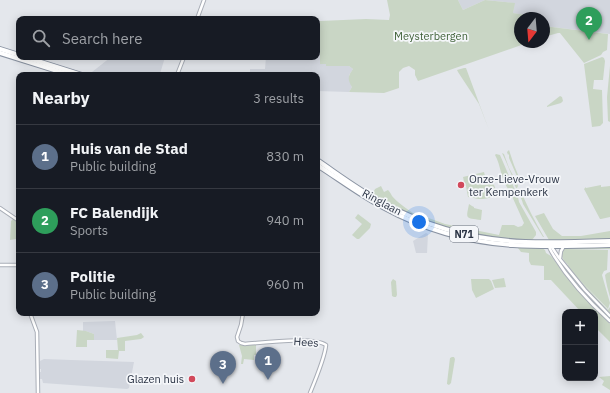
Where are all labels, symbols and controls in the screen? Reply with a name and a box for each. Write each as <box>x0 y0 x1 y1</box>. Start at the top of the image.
pin: 2 <box>576 7 602 40</box>
north arrow <box>514 12 550 48</box>
search box <box>16 16 320 60</box>
icon: search <box>30 27 52 49</box>
text: Search here <box>62 29 142 48</box>
park label: Meysterbergen <box>394 29 468 43</box>
text: Nearby <box>32 87 90 109</box>
text: 3 results <box>253 90 304 107</box>
text: Huis van de Stad <box>70 139 188 158</box>
text: 1 <box>41 148 49 165</box>
text: 830 m <box>266 148 304 165</box>
text: Public building <box>70 158 156 175</box>
place label: Onze-Lieve-Vrouw ter Kempenkerk <box>469 172 560 199</box>
marker: Onze-Lieve-Vrouw ter Kempenkerk <box>456 180 466 190</box>
street label: Ringlaan <box>360 186 404 218</box>
text: FC Balendijk <box>70 203 158 222</box>
text: 2 <box>41 212 49 229</box>
text: 940 m <box>266 212 304 229</box>
your location <box>409 212 429 232</box>
text: Sports <box>70 222 108 239</box>
road number: N71 <box>450 226 478 242</box>
text: Politie <box>70 267 115 286</box>
text: 3 <box>41 276 49 293</box>
text: 960 m <box>266 276 304 293</box>
text: Public building <box>70 286 156 303</box>
map controls <box>562 309 598 381</box>
button: + <box>562 309 598 345</box>
street label: Hees <box>293 334 319 350</box>
button: − <box>562 345 598 381</box>
pin: 1 <box>255 347 281 380</box>
pin: 3 <box>210 351 236 384</box>
place label: Glazen huis <box>127 372 184 386</box>
marker: Glazen huis <box>187 374 197 384</box>

